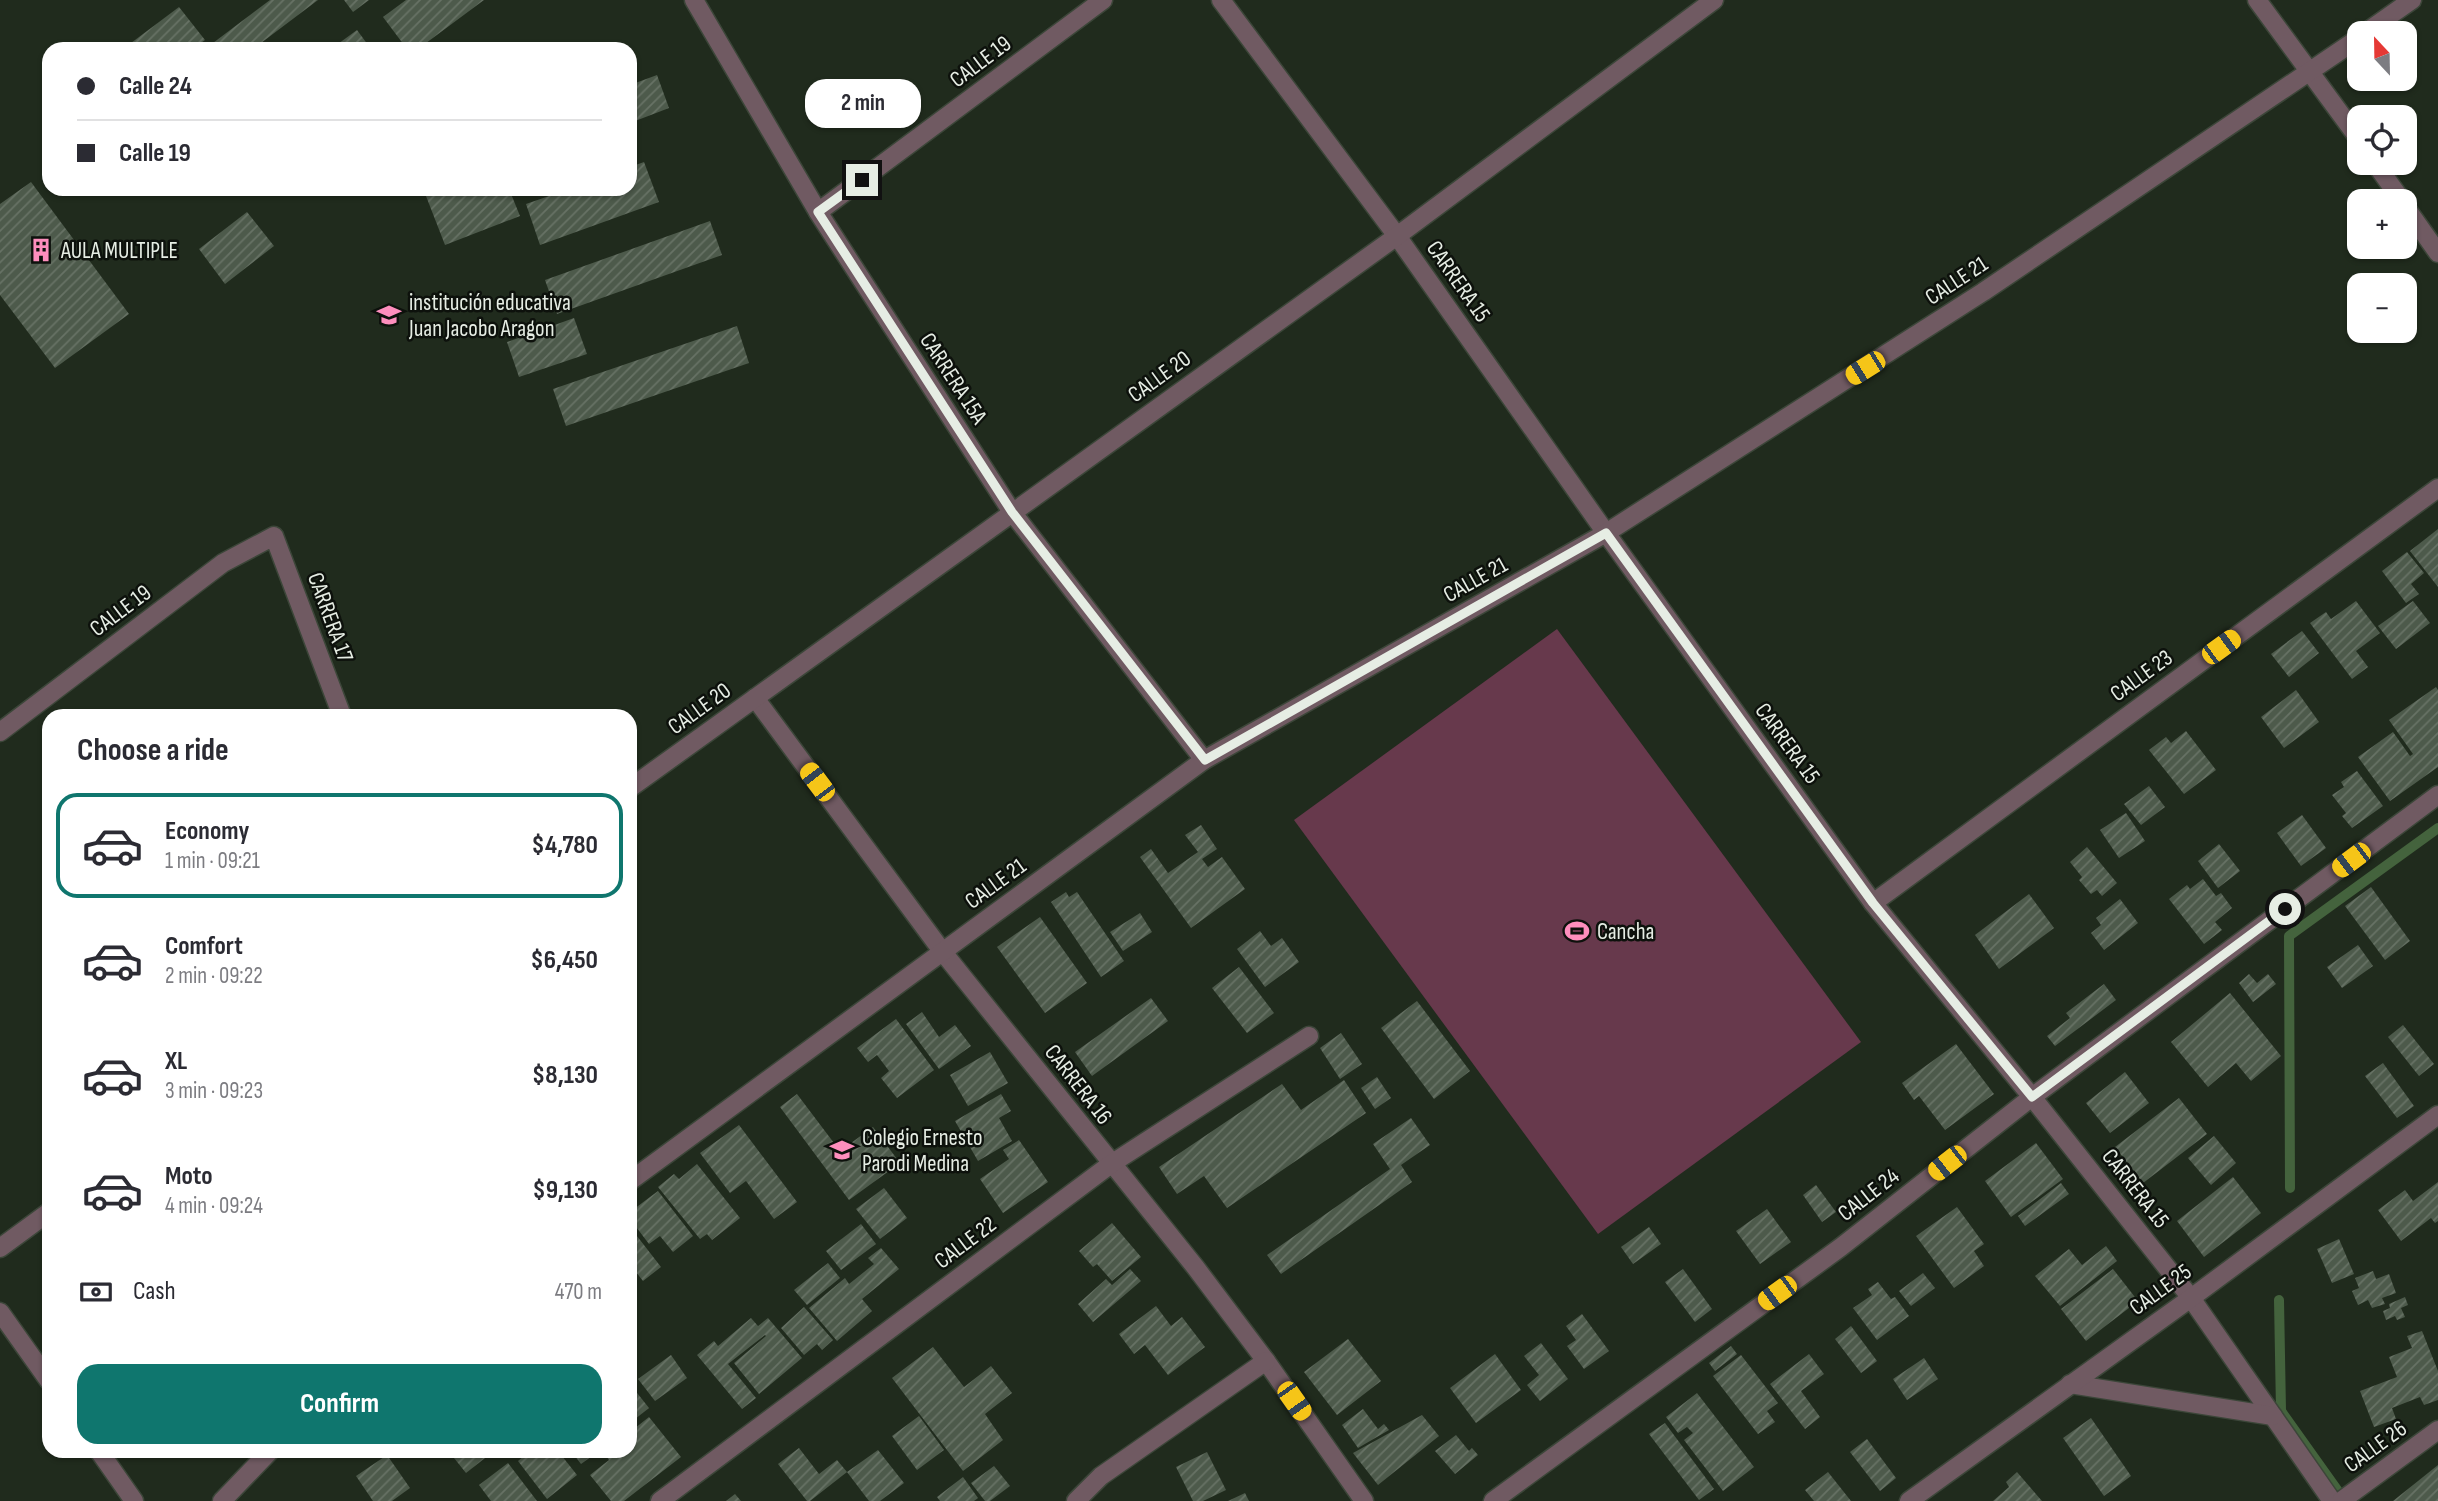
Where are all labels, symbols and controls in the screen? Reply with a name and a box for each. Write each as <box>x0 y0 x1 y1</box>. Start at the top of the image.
north arrow <box>2347 21 2417 91</box>
map controls <box>2347 21 2417 343</box>
street label: CALLE 19 <box>944 30 1017 94</box>
text: Calle 24 <box>119 71 192 102</box>
callout: 2 min <box>804 78 920 128</box>
text: 2 min <box>841 89 885 117</box>
button: locate <box>2347 105 2417 175</box>
text: Calle 19 <box>119 138 191 169</box>
route end <box>846 164 878 196</box>
button: + <box>2347 189 2417 259</box>
street label: CARRERA 15 <box>1420 235 1496 328</box>
building icon: AULA MULTIPLE <box>27 236 55 264</box>
place label: AULA MULTIPLE <box>60 237 178 265</box>
street label: CALLE 21 <box>1920 250 1993 311</box>
button: − <box>2347 273 2417 343</box>
place label: institución educativa Juan Jacobo Aragon <box>408 289 571 343</box>
school or university icon: institución educativa Juan Jacobo Aragon <box>375 301 403 329</box>
street label: CARRERA 15A <box>913 328 993 429</box>
street label: CALLE 20 <box>1123 345 1197 409</box>
car <box>1842 348 1889 388</box>
street label: CALLE 21 <box>1439 551 1512 609</box>
street label: CARRERA 17 <box>301 569 359 666</box>
street label: CALLE 19 <box>84 579 157 643</box>
car <box>2198 626 2245 668</box>
street label: CALLE 23 <box>2105 644 2178 708</box>
street label: CALLE 20 <box>663 677 737 741</box>
street label: CARRERA 15 <box>1749 698 1826 789</box>
text: Choose a ride <box>77 731 229 770</box>
car <box>796 759 839 805</box>
icon: car <box>81 814 144 877</box>
text: Economy <box>165 816 249 847</box>
text: $4,780 <box>532 830 598 861</box>
car <box>2328 839 2375 881</box>
text: 1 min · 09:21 <box>165 847 260 875</box>
street label: CALLE 21 <box>960 852 1032 915</box>
route start <box>2269 893 2301 925</box>
sports icon: Cancha <box>1563 917 1591 945</box>
place label: Cancha <box>1597 918 1654 946</box>
icon: car <box>81 929 144 992</box>
text: Comfort <box>165 931 243 962</box>
text: $6,450 <box>531 945 598 976</box>
text: 2 min · 09:22 <box>165 962 263 990</box>
street label: CARRERA 16 <box>1038 1039 1118 1130</box>
icon: car <box>81 1044 144 1107</box>
text: XL <box>165 1046 187 1077</box>
text: $8,130 <box>532 1060 598 1091</box>
text: 3 min · 09:23 <box>165 1077 263 1105</box>
place label: Colegio Ernesto Parodi Medina <box>862 1124 982 1178</box>
school or university icon: Colegio Ernesto Parodi Medina <box>828 1136 856 1164</box>
car <box>1924 1142 1971 1184</box>
street label: CARRERA 15 <box>2096 1143 2175 1234</box>
icon: car <box>81 1159 144 1222</box>
text: Moto <box>165 1161 213 1192</box>
street label: CALLE 24 <box>1832 1162 1905 1227</box>
text: $9,130 <box>532 1175 598 1206</box>
text: 4 min · 09:24 <box>165 1192 263 1220</box>
street label: CALLE 22 <box>929 1211 1002 1275</box>
street label: CALLE 25 <box>2124 1258 2197 1322</box>
car <box>1754 1272 1801 1314</box>
icon: cash <box>77 1273 115 1311</box>
text: Cash <box>133 1276 176 1307</box>
text: 470 m <box>555 1278 602 1306</box>
button: Confirm <box>77 1364 602 1444</box>
car <box>1274 1378 1315 1424</box>
street label: CALLE 26 <box>2339 1415 2412 1479</box>

